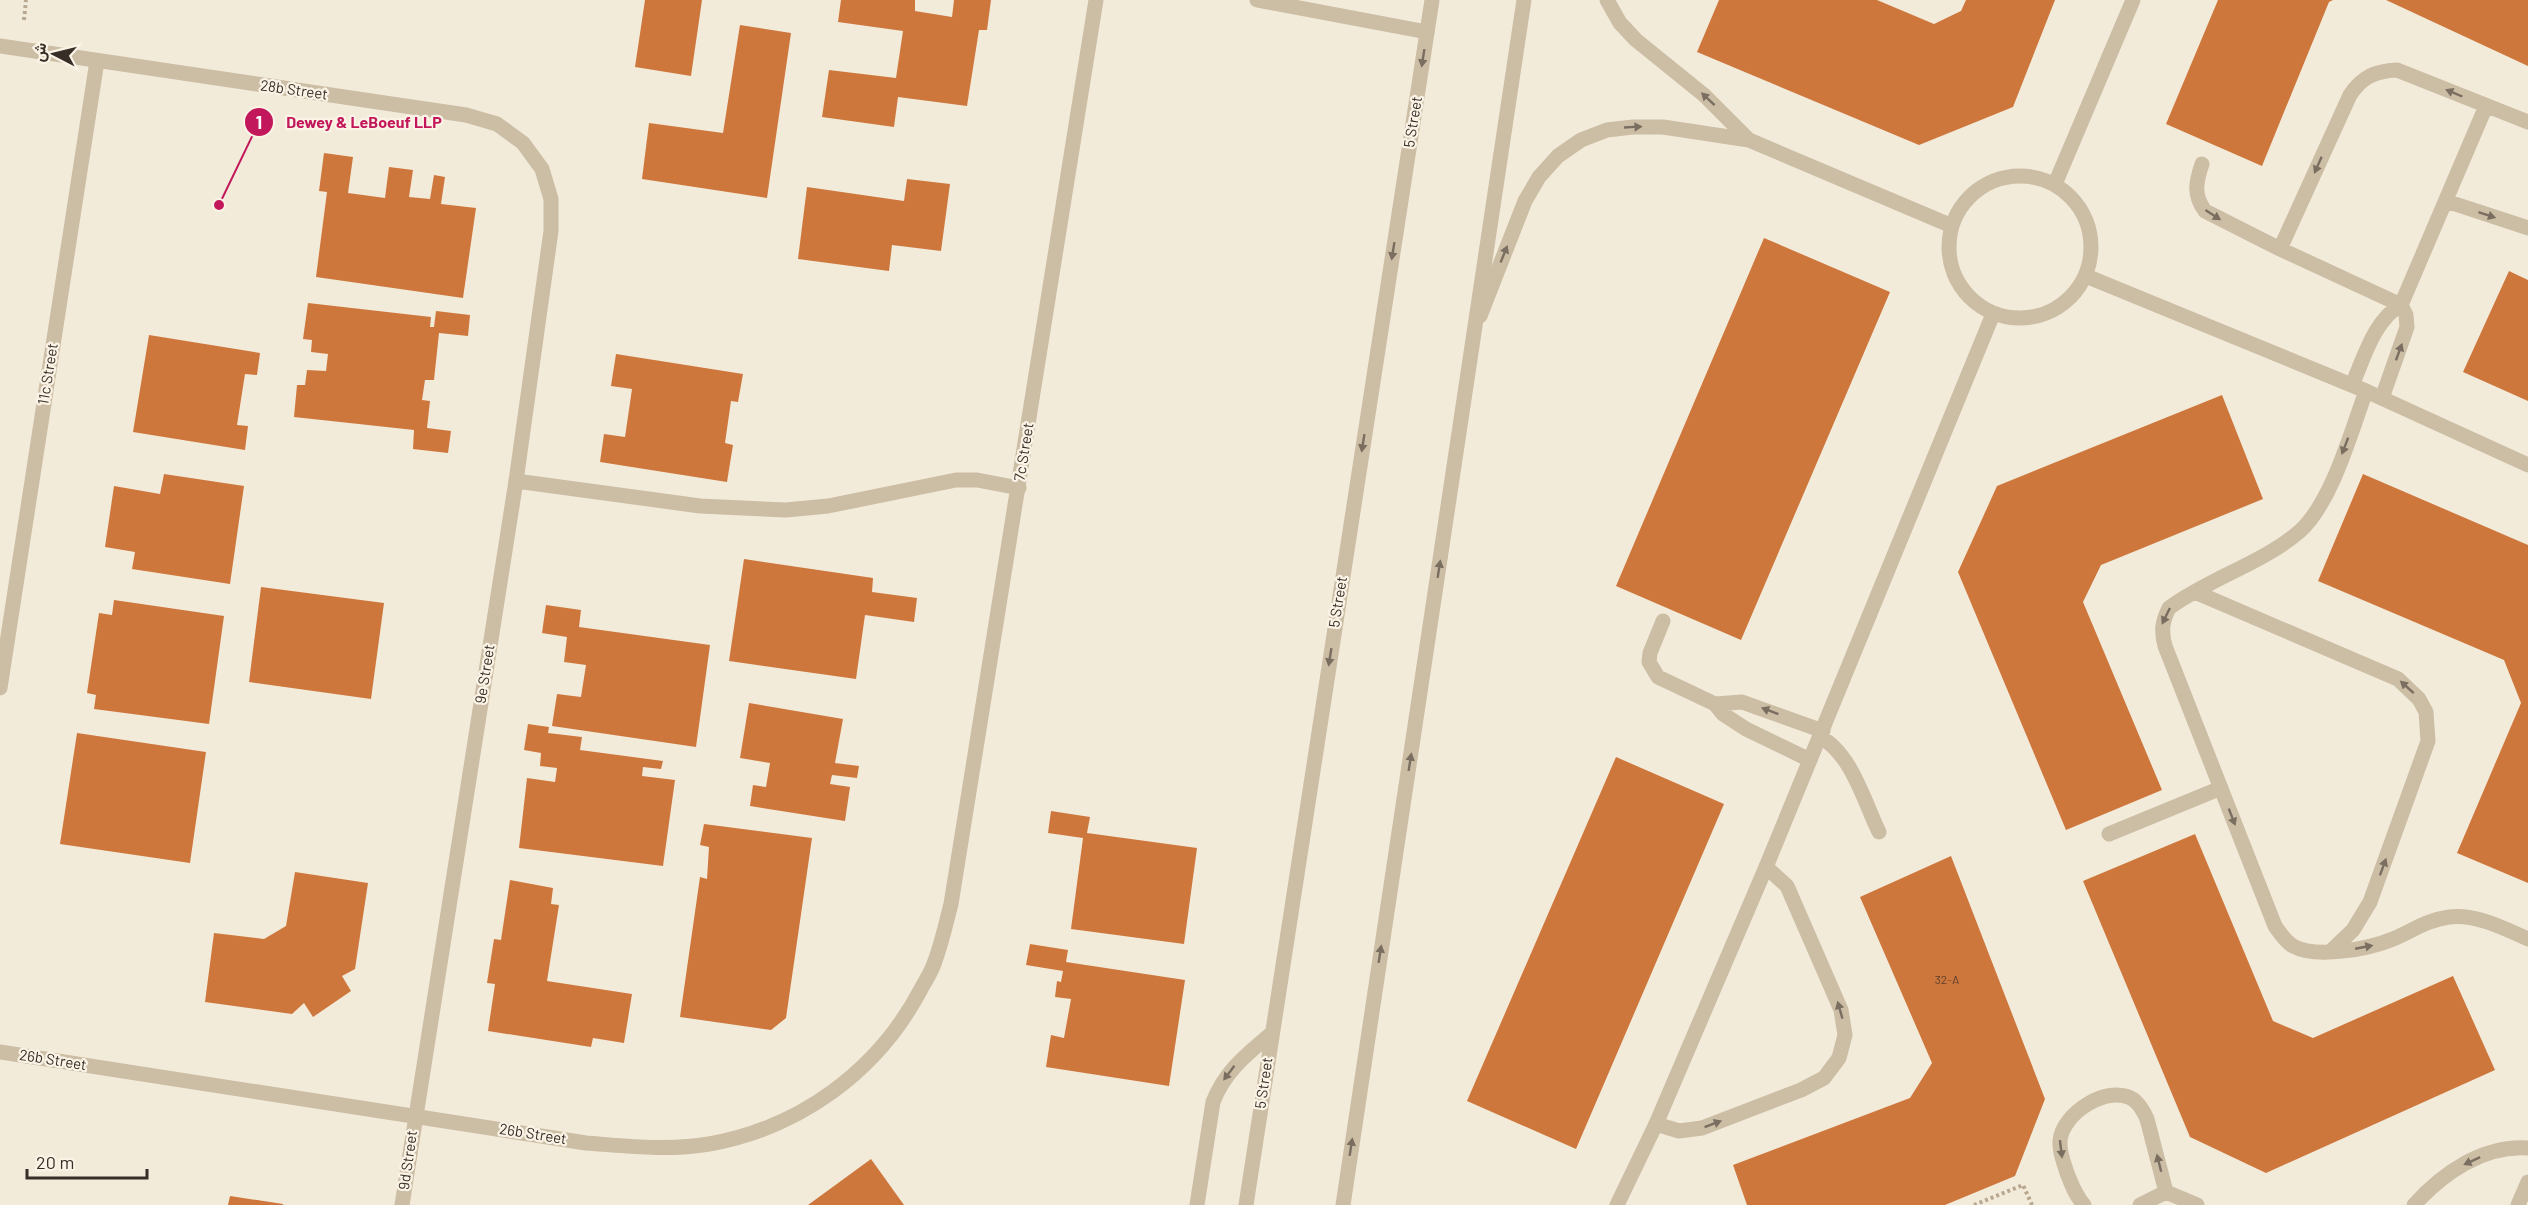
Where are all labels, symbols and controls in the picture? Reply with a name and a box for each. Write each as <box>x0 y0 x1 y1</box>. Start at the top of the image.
north arrow <box>24 24 84 84</box>
text: ش <box>28 41 50 63</box>
one-way arrow <box>1418 48 1427 67</box>
street label: 28b Street <box>259 75 329 103</box>
one-way arrow <box>2445 88 2463 98</box>
one-way arrow <box>1700 92 1715 106</box>
street label: 5 Street <box>1399 95 1425 149</box>
callout: Dewey & LeBoeuf LLP <box>244 105 454 139</box>
text: 1 <box>256 111 262 133</box>
text: Dewey & LeBoeuf LLP <box>286 112 442 131</box>
one-way arrow <box>1624 123 1643 132</box>
one-way arrow <box>2313 156 2323 174</box>
one-way arrow <box>2204 209 2221 220</box>
one-way arrow <box>2478 210 2496 220</box>
one-way arrow <box>1388 241 1397 260</box>
one-way arrow <box>1500 244 1510 262</box>
street label: 11c Street <box>33 342 61 406</box>
one-way arrow <box>2395 343 2405 361</box>
street label: 7c Street <box>1010 421 1037 482</box>
one-way arrow <box>1358 434 1367 453</box>
one-way arrow <box>2340 437 2350 455</box>
one-way arrow <box>1434 559 1443 578</box>
street label: 5 Street <box>1324 575 1350 629</box>
one-way arrow <box>2162 607 2172 625</box>
street label: 9e Street <box>470 643 498 705</box>
one-way arrow <box>1325 647 1334 666</box>
one-way arrow <box>2400 680 2415 694</box>
one-way arrow <box>1761 706 1779 715</box>
one-way arrow <box>1405 752 1414 771</box>
one-way arrow <box>2227 809 2237 827</box>
one-way arrow <box>2378 858 2388 876</box>
one-way arrow <box>2354 942 2373 951</box>
one-way arrow <box>1376 945 1385 964</box>
house number: 32-A <box>1935 972 1959 986</box>
one-way arrow <box>1835 1001 1844 1019</box>
street label: 26b Street <box>18 1045 88 1073</box>
street label: 5 Street <box>1251 1056 1276 1110</box>
one-way arrow <box>1224 1065 1236 1080</box>
street label: 26b Street <box>498 1119 568 1147</box>
one-way arrow <box>1704 1119 1722 1129</box>
street label: 9d Street <box>394 1129 420 1191</box>
one-way arrow <box>1347 1138 1356 1157</box>
one-way arrow <box>2057 1140 2066 1159</box>
scale bar <box>27 1142 147 1180</box>
text: 20 m <box>36 1151 74 1173</box>
one-way arrow <box>2153 1154 2163 1172</box>
one-way arrow <box>2463 1156 2480 1165</box>

